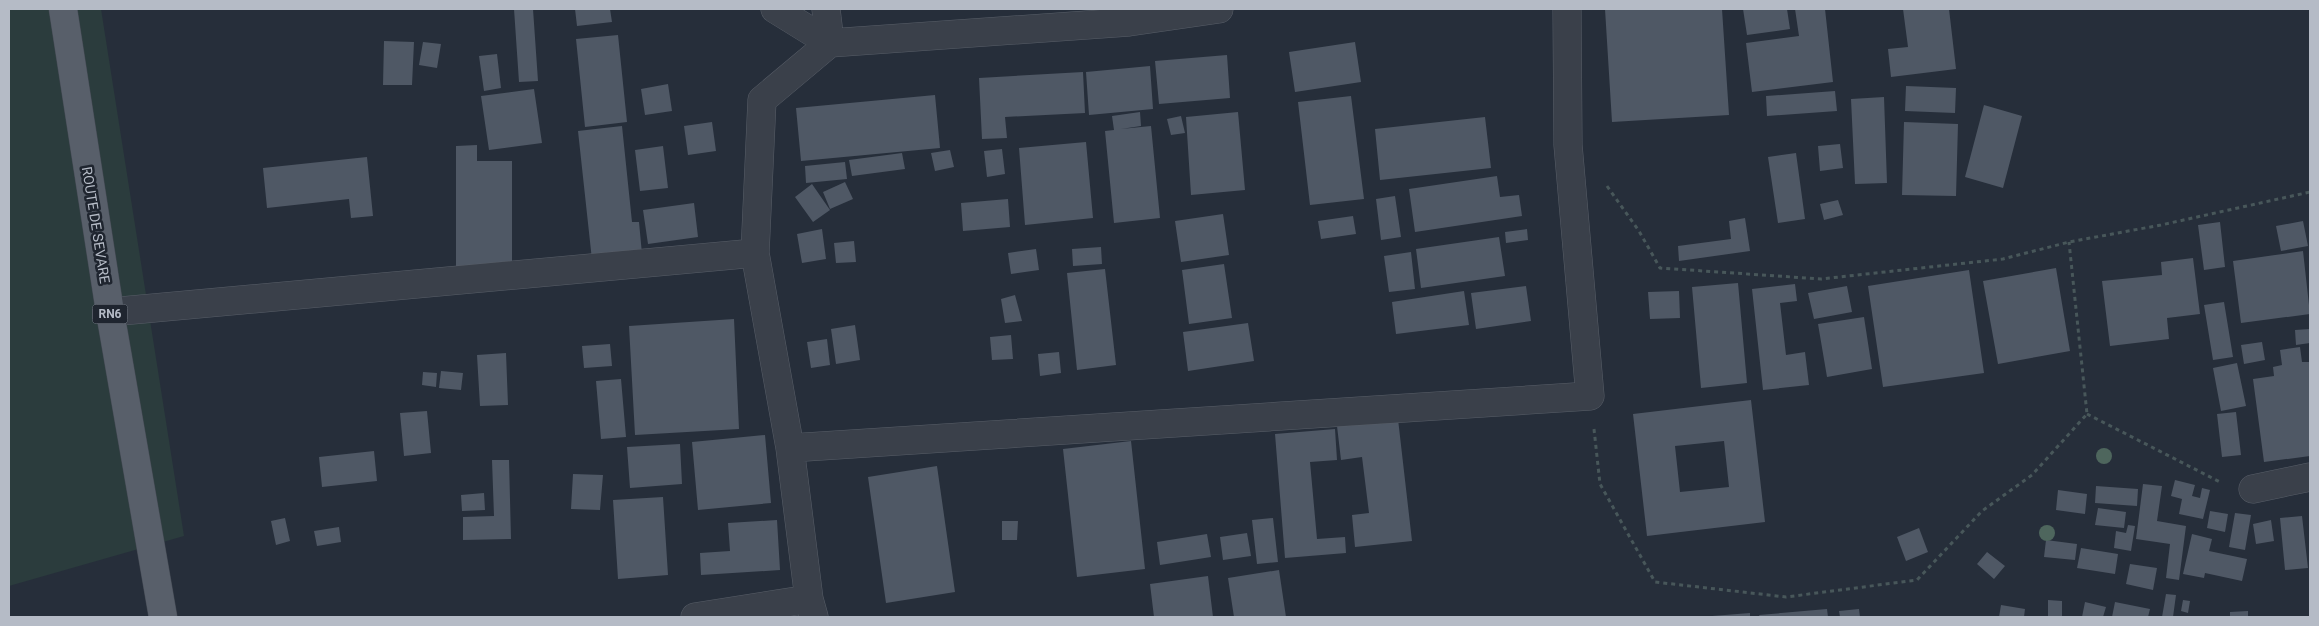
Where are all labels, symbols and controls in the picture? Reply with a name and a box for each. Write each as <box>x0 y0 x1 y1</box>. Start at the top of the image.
street label: ROUTE DE SEVARE <box>79 165 113 285</box>
road number: RN6 <box>92 304 128 324</box>

